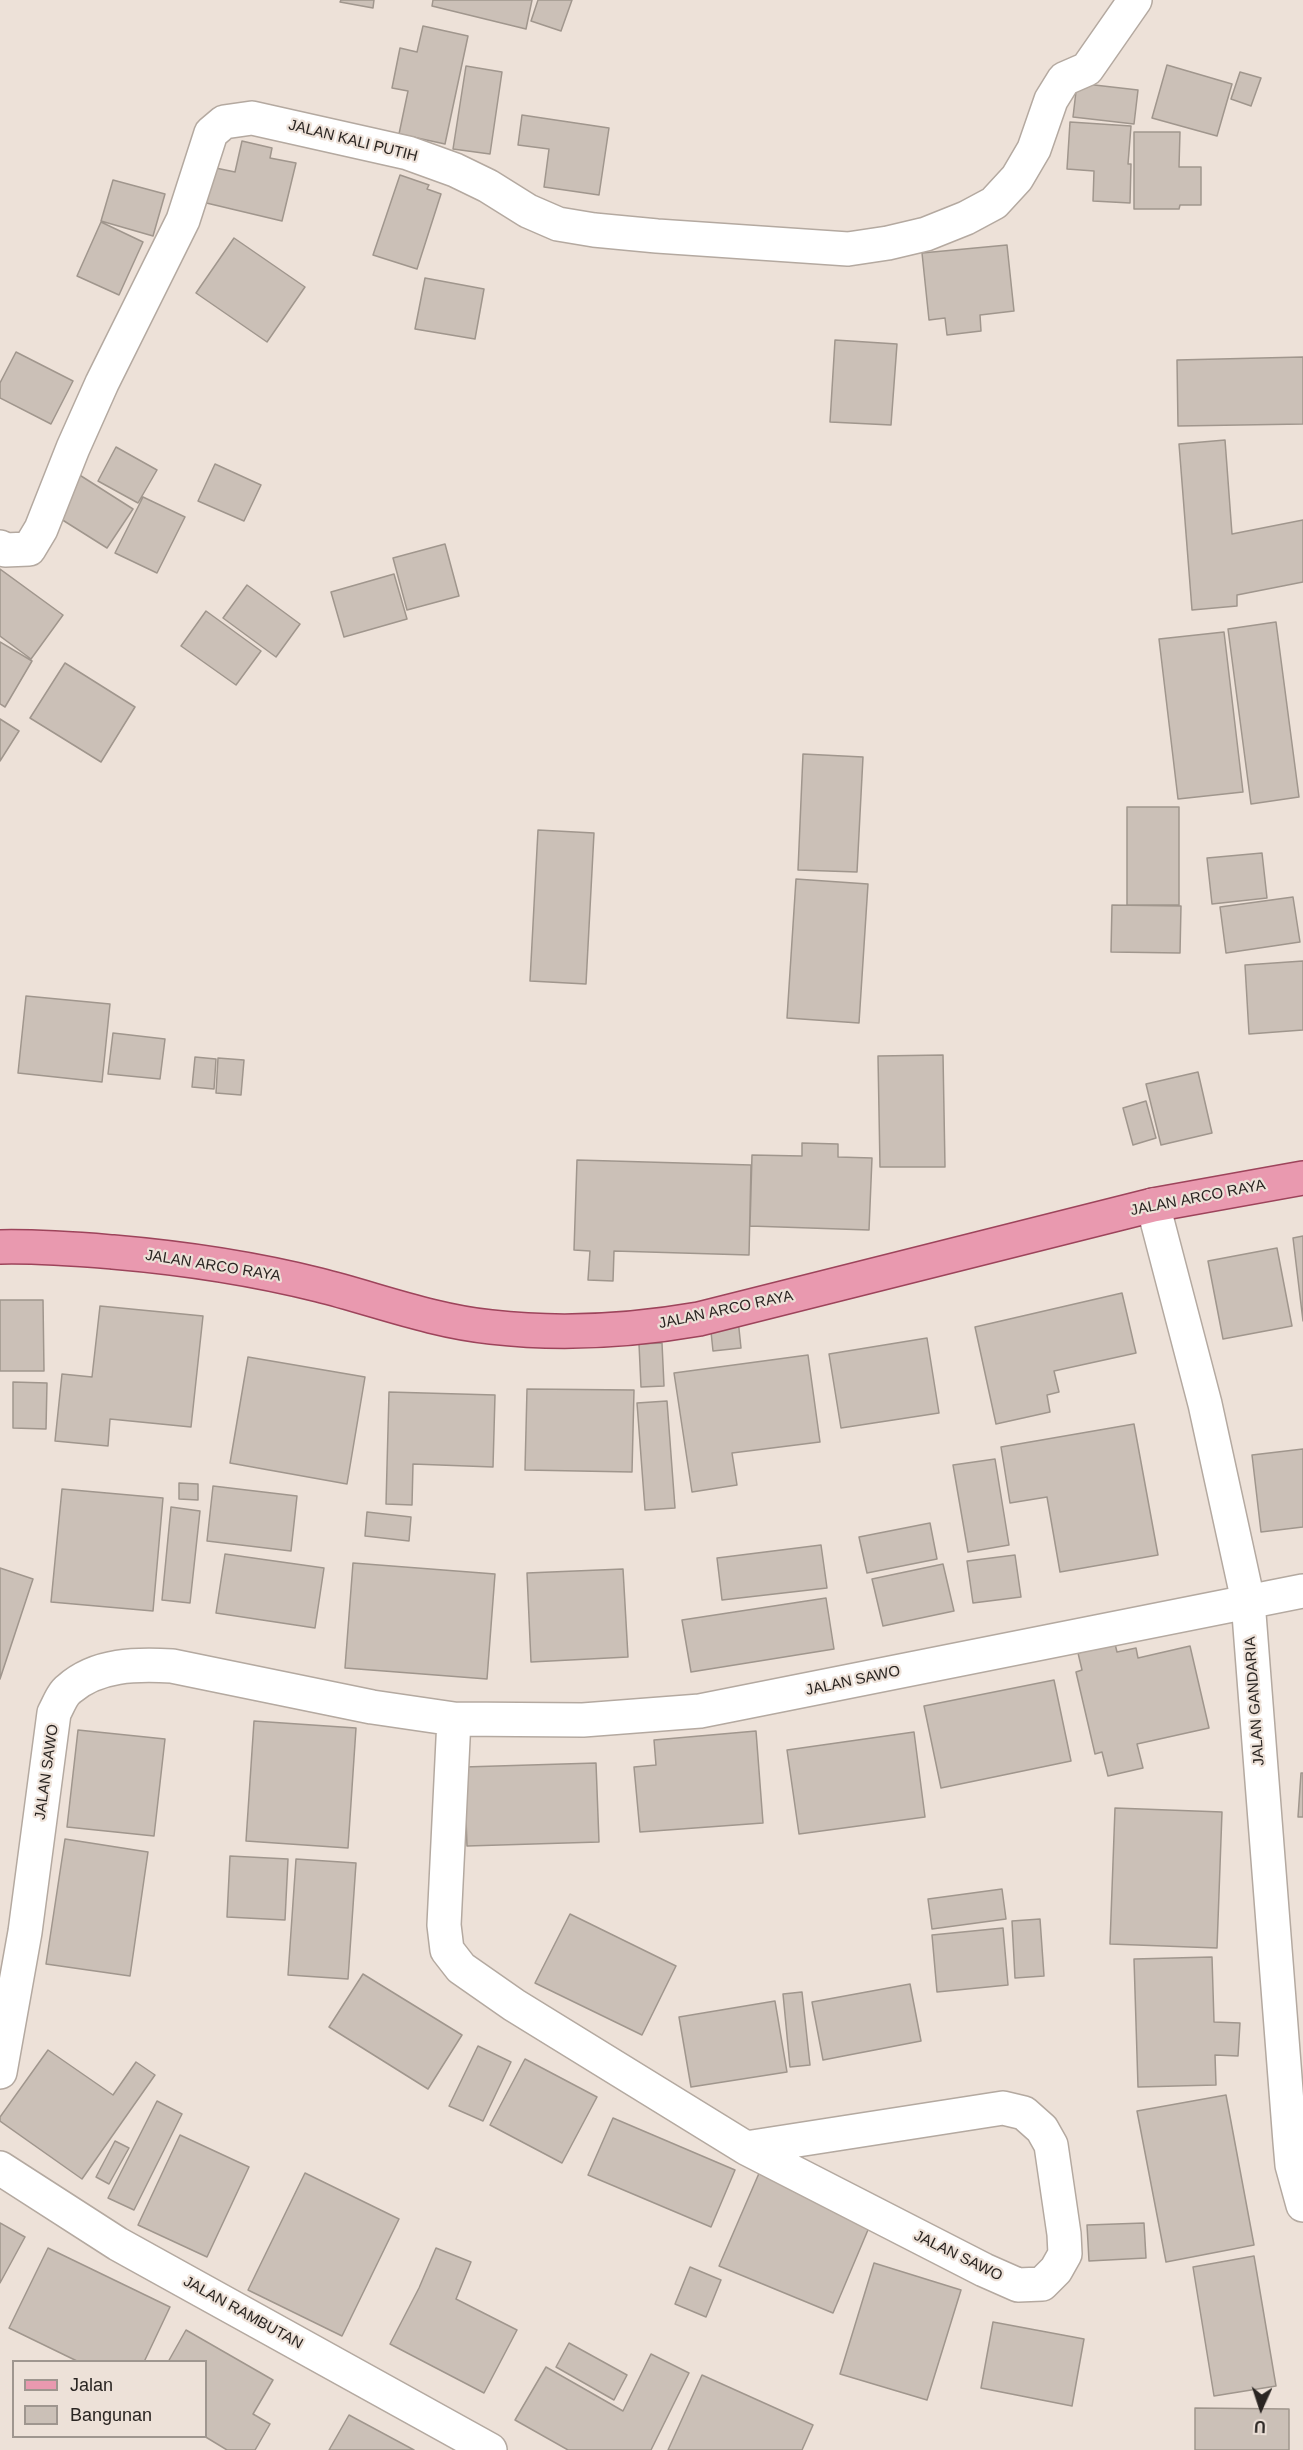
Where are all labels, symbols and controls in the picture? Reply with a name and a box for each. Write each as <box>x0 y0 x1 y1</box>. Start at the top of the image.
street label: JALAN KALI PUTIH <box>287 116 419 166</box>
street label: JALAN ARCO RAYA <box>1129 1176 1267 1220</box>
street label: JALAN ARCO RAYA <box>144 1246 282 1286</box>
street label: JALAN ARCO RAYA <box>657 1287 795 1333</box>
street label: JALAN GANDARIA <box>1242 1636 1268 1766</box>
street label: JALAN SAWO <box>804 1662 902 1700</box>
street label: JALAN SAWO <box>31 1723 63 1821</box>
street label: JALAN SAWO <box>911 2227 1005 2285</box>
street label: JALAN RAMBUTAN <box>180 2273 306 2353</box>
legend <box>12 2360 207 2438</box>
text: Jalan <box>70 2375 113 2395</box>
north arrow <box>1231 2378 1291 2438</box>
text: Bangunan <box>70 2405 152 2425</box>
text: U <box>1254 2418 1266 2435</box>

